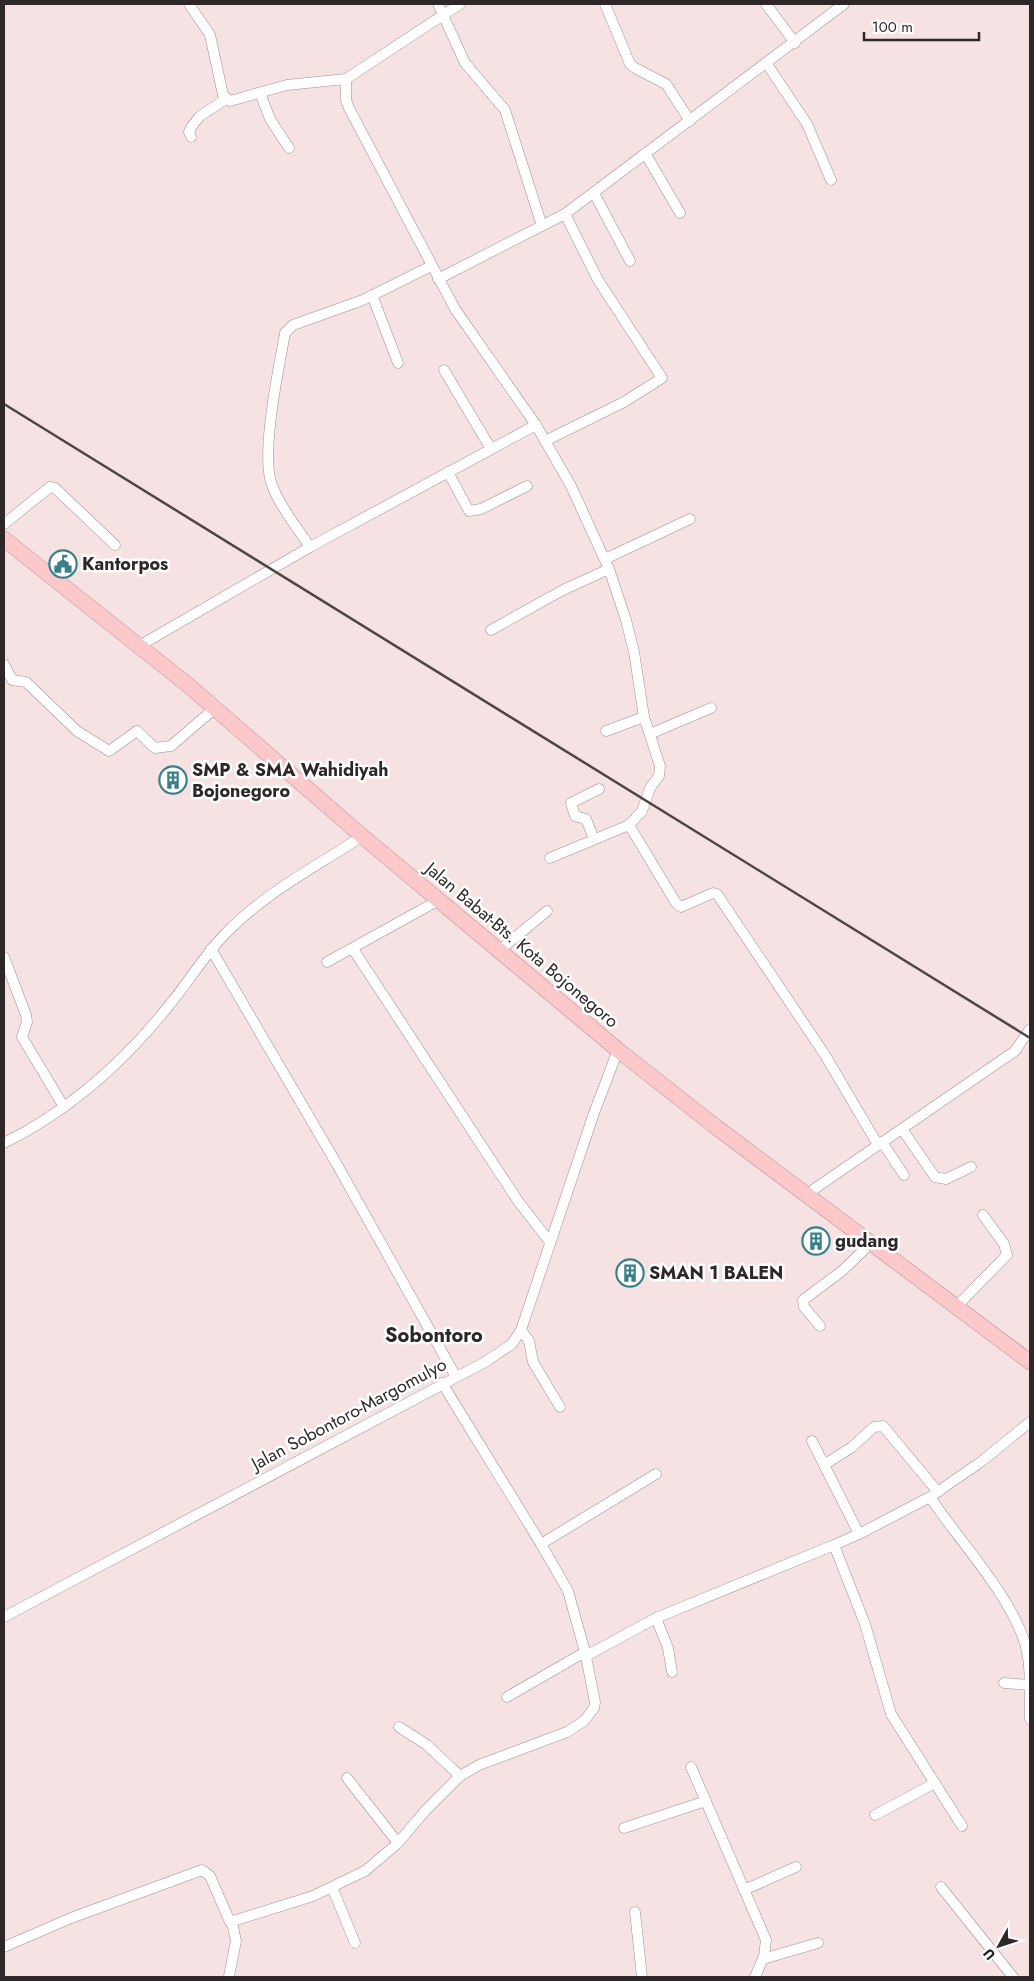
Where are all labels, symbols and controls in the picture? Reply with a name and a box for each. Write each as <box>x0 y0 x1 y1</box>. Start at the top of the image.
scale bar <box>864 10 979 42</box>
text: 100 m <box>872 16 913 38</box>
public building icon: Kantorpos <box>48 549 78 579</box>
place label: Kantorpos <box>82 551 168 577</box>
place label: SMP & SMA Wahidiyah Bojonegoro <box>192 757 388 804</box>
building icon: SMP & SMA Wahidiyah Bojonegoro <box>158 765 188 795</box>
street label: Jalan Babat-Bts. Kota Bojonegoro <box>418 855 624 1034</box>
building icon: gudang <box>801 1226 831 1256</box>
place label: gudang <box>835 1228 898 1254</box>
building icon: SMAN 1 BALEN <box>615 1258 645 1288</box>
place label: SMAN 1 BALEN <box>649 1260 783 1286</box>
district label: Sobontoro <box>385 1321 483 1350</box>
street label: Jalan Sobontoro-Margomulyo <box>245 1351 451 1478</box>
north arrow <box>974 1921 1024 1971</box>
text: U <box>978 1944 1000 1965</box>

